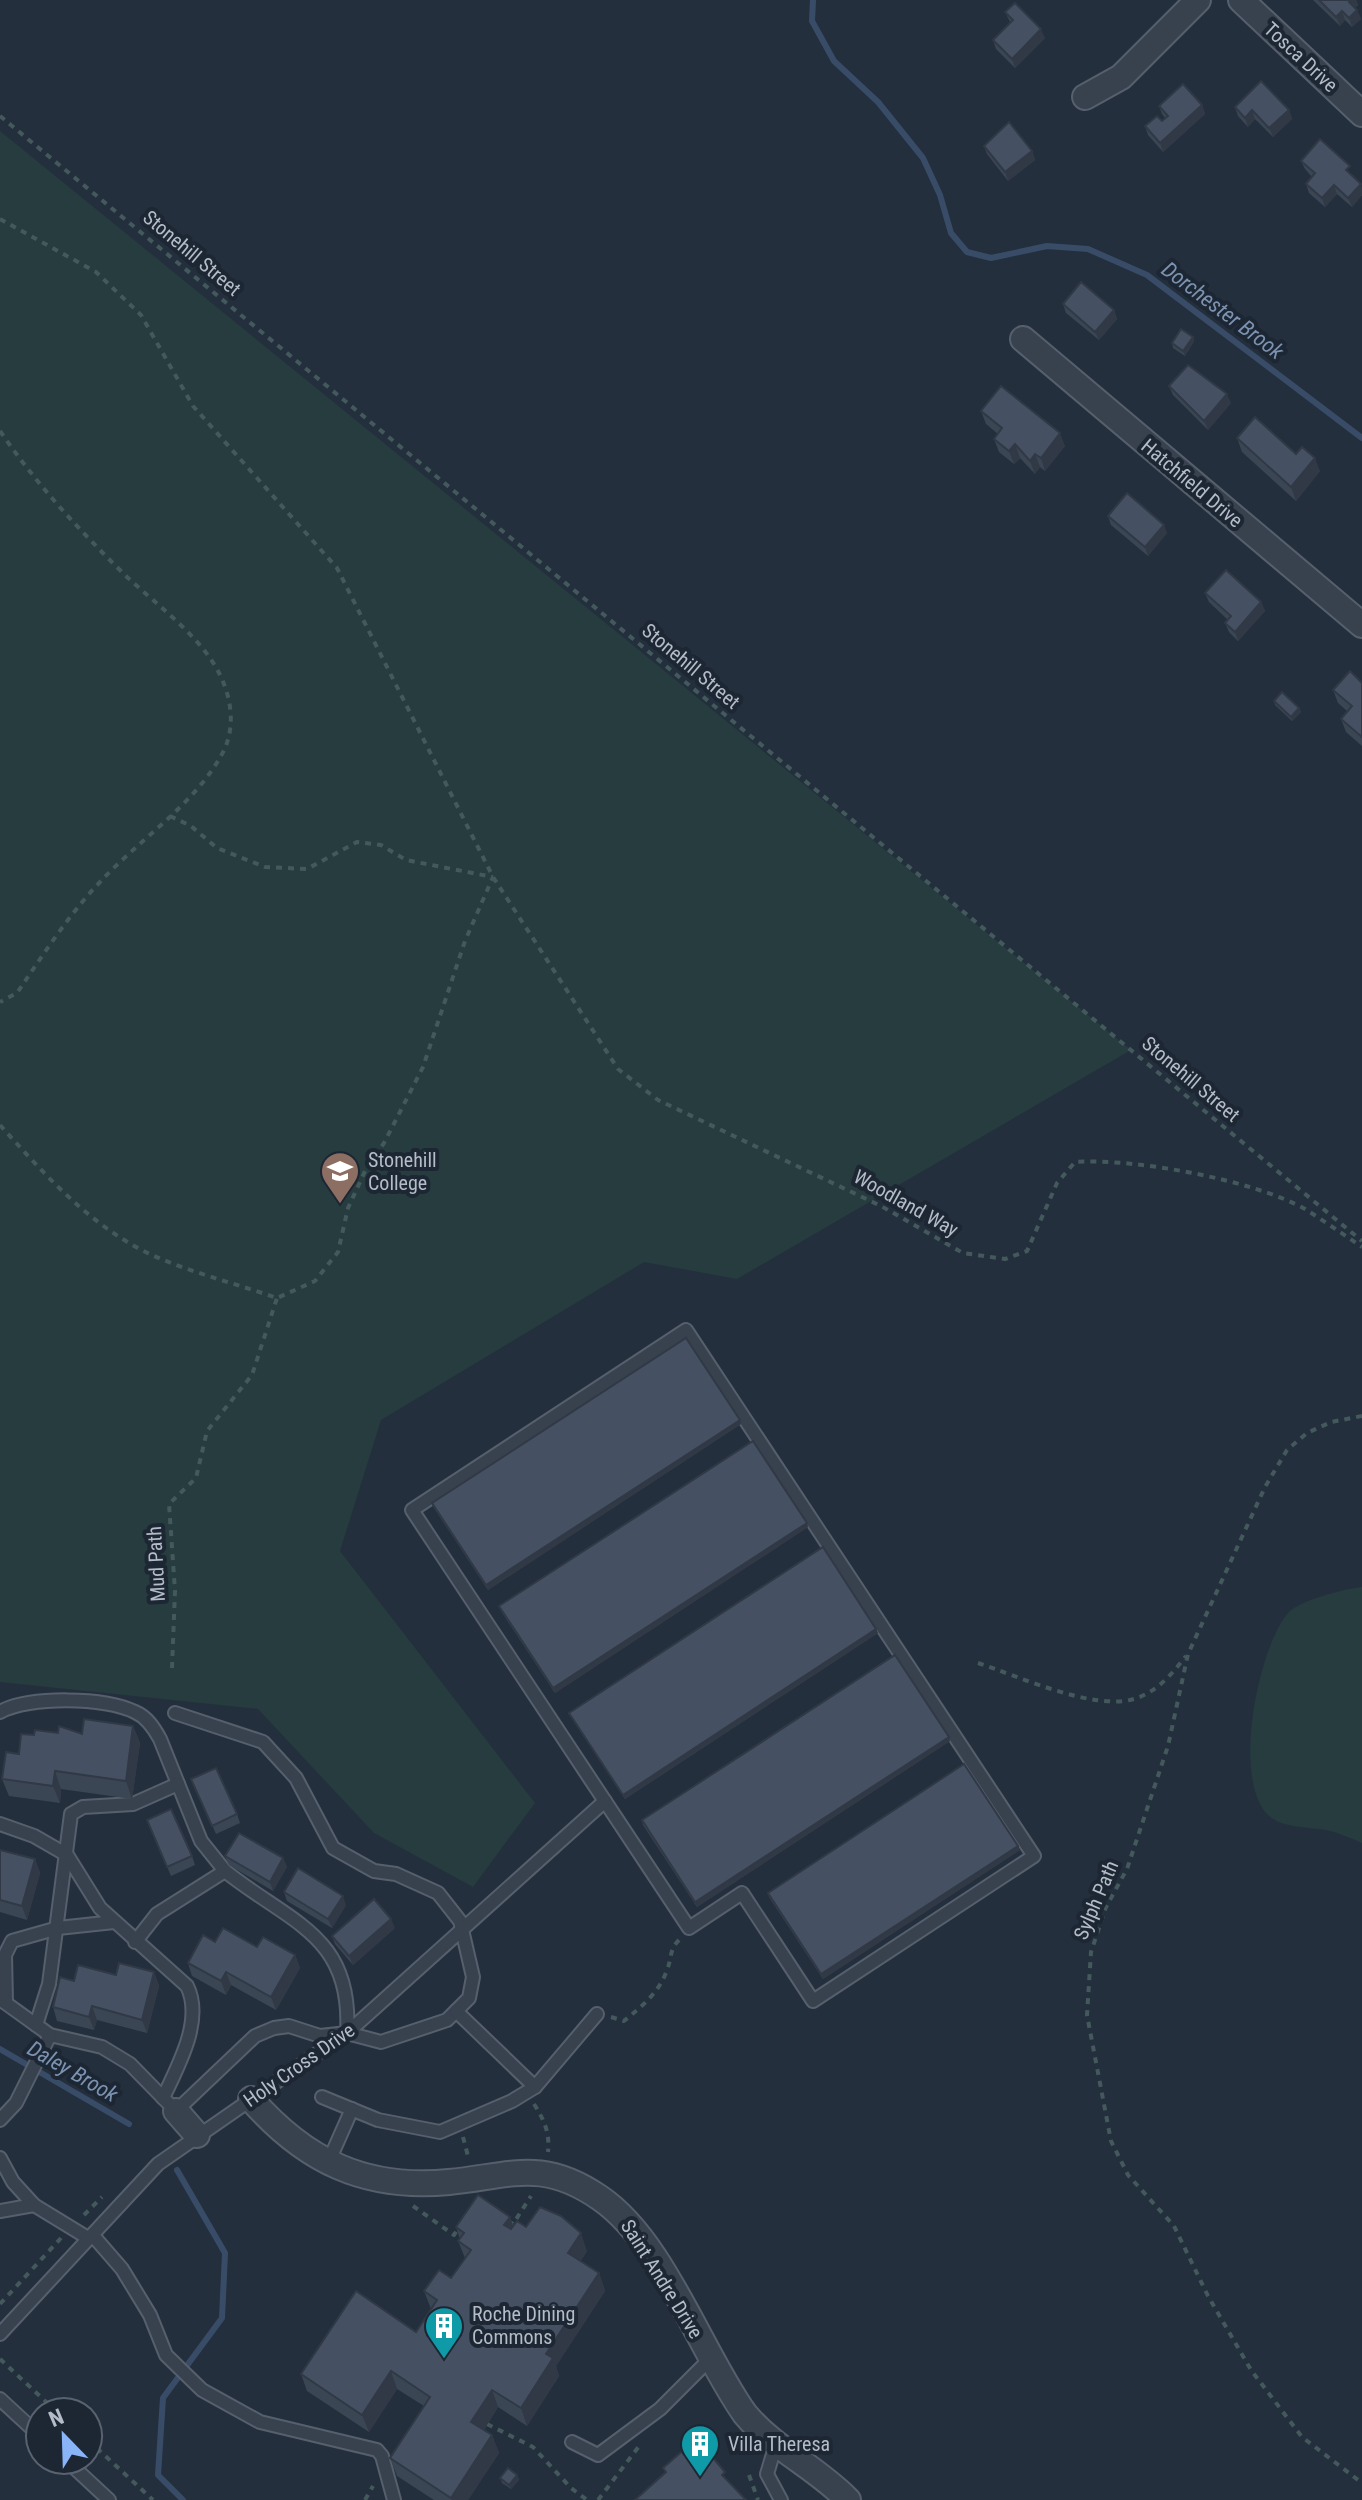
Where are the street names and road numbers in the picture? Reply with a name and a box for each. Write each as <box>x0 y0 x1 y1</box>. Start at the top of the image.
street label: Tosca Drive <box>1259 17 1343 97</box>
street label: Stonehill Street <box>138 205 246 301</box>
street label: Hatchfield Drive <box>1136 434 1248 532</box>
street label: Stonehill Street <box>637 618 745 714</box>
street label: Stonehill Street <box>1137 1031 1245 1127</box>
street label: Woodland Way <box>849 1164 963 1242</box>
street label: Mud Path <box>142 1526 170 1602</box>
street label: Sylph Path <box>1069 1857 1123 1943</box>
street label: Holy Cross Drive <box>239 2018 359 2112</box>
street label: Saint Andre Drive <box>616 2215 708 2343</box>

